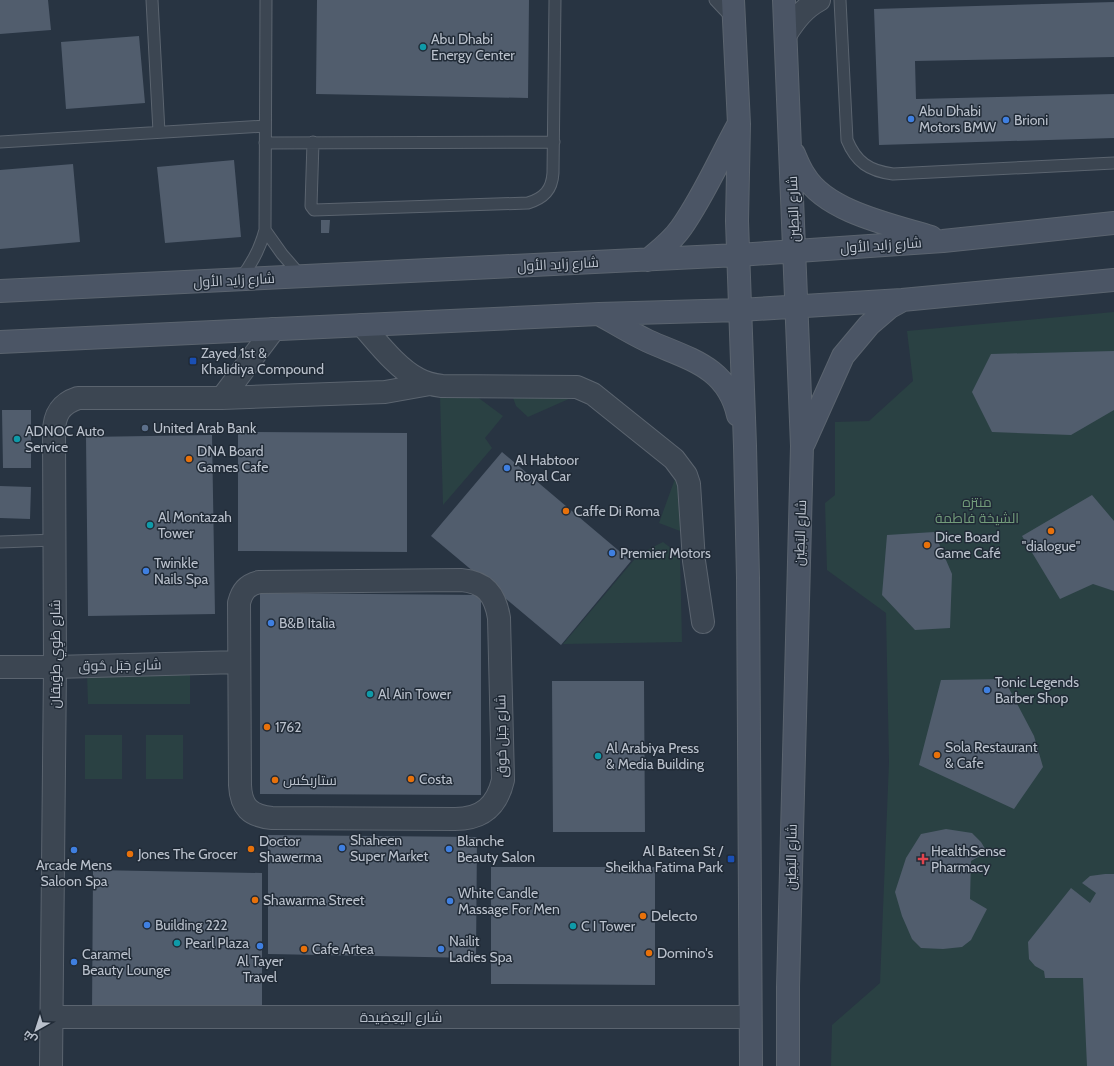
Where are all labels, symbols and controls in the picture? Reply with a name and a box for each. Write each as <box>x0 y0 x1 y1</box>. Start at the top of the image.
place label: Abu Dhabi Energy Center <box>431 30 515 64</box>
marker: Abu Dhabi Energy Center <box>418 42 428 52</box>
place label: Abu Dhabi Motors BMW <box>919 102 997 136</box>
place label: Brioni <box>1014 111 1048 129</box>
marker: Abu Dhabi Motors BMW <box>906 114 916 124</box>
marker: Brioni <box>1001 115 1011 125</box>
street label: شارع البَطِين <box>783 176 803 242</box>
street label: شارع زايد الأول <box>840 233 922 257</box>
street label: شارع زايد الأول <box>517 253 599 275</box>
street label: شارع زايد الأول <box>193 269 275 291</box>
place label: Zayed 1st & Khalidiya Compound <box>201 344 324 378</box>
marker: Zayed 1st & Khalidiya Compound <box>188 356 198 366</box>
place label: United Arab Bank <box>153 419 257 437</box>
place label: ADNOC Auto Service <box>25 422 105 456</box>
marker: United Arab Bank <box>140 423 150 433</box>
marker: ADNOC Auto Service <box>12 434 22 444</box>
place label: DNA Board Games Cafe <box>197 442 268 476</box>
place label: Al Habtoor Royal Car <box>515 451 579 485</box>
marker: DNA Board Games Cafe <box>184 454 194 464</box>
marker: Al Habtoor Royal Car <box>502 463 512 473</box>
park label: منتزه الشيخة فاطمة <box>935 493 1019 527</box>
street label: شارع البَطِين <box>790 500 810 566</box>
place label: Caffe Di Roma <box>574 502 660 520</box>
marker: Caffe Di Roma <box>561 506 571 516</box>
place label: Al Montazah Tower <box>158 508 232 542</box>
marker: Al Montazah Tower <box>145 520 155 530</box>
marker: "dialogue" <box>1046 526 1056 536</box>
place label: Dice Board Game Café <box>935 528 1001 562</box>
place label: "dialogue" <box>1022 537 1080 555</box>
marker: Dice Board Game Café <box>922 540 932 550</box>
place label: Premier Motors <box>620 544 711 562</box>
marker: Premier Motors <box>607 548 617 558</box>
place label: Twinkle Nails Spa <box>154 554 209 588</box>
marker: Twinkle Nails Spa <box>141 566 151 576</box>
street label: شارع طَوِي طِوَيقان <box>46 599 67 709</box>
place label: B&B Italia <box>279 614 336 632</box>
marker: B&B Italia <box>266 618 276 628</box>
street label: شارع جَبَل حُوق <box>78 655 162 675</box>
place label: Tonic Legends Barber Shop <box>995 673 1079 707</box>
place label: Al Ain Tower <box>378 685 452 703</box>
marker: Tonic Legends Barber Shop <box>982 685 992 695</box>
marker: Al Ain Tower <box>365 689 375 699</box>
street label: شارع جَبَل حُوق <box>491 694 511 778</box>
place label: 1762 <box>275 718 302 736</box>
marker: 1762 <box>262 722 272 732</box>
place label: Sola Restaurant & Cafe <box>945 738 1038 772</box>
place label: Al Arabiya Press & Media Building <box>606 739 705 773</box>
marker: Sola Restaurant & Cafe <box>932 750 942 760</box>
marker: Al Arabiya Press & Media Building <box>593 751 603 761</box>
place label: Costa <box>419 770 453 788</box>
place label: ستاربكس <box>283 771 337 789</box>
marker: Costa <box>406 774 416 784</box>
marker: ستاربكس <box>270 775 280 785</box>
street label: شارع البَطِين <box>781 824 801 890</box>
place label: Shaheen Super Market <box>350 831 429 865</box>
place label: Doctor Shawerma <box>259 832 322 866</box>
place label: Blanche Beauty Salon <box>457 832 535 866</box>
place label: Al Bateen St / Sheikha Fatima Park <box>605 842 724 876</box>
place label: HealthSense Pharmacy <box>931 842 1006 876</box>
marker: Shaheen Super Market <box>337 843 347 853</box>
marker: Doctor Shawerma <box>246 844 256 854</box>
marker: Blanche Beauty Salon <box>444 844 454 854</box>
marker: Arcade Mens Saloon Spa <box>69 845 79 855</box>
place label: Jones The Grocer <box>137 845 238 863</box>
marker: Jones The Grocer <box>125 849 135 859</box>
marker: Al Bateen St / Sheikha Fatima Park <box>726 854 736 864</box>
marker: HealthSense Pharmacy <box>918 854 928 864</box>
place label: Arcade Mens Saloon Spa <box>36 856 112 890</box>
place label: White Candle Massage For Men <box>458 884 560 918</box>
place label: Shawarma Street <box>263 891 365 909</box>
marker: Shawarma Street <box>250 895 260 905</box>
marker: White Candle Massage For Men <box>445 896 455 906</box>
place label: Delecto <box>651 907 698 925</box>
marker: Delecto <box>638 911 648 921</box>
place label: Building 222 <box>155 916 228 934</box>
place label: C I Tower <box>581 917 636 935</box>
marker: Building 222 <box>142 920 152 930</box>
marker: C I Tower <box>568 921 578 931</box>
place label: Nailit Ladies Spa <box>449 932 512 966</box>
place label: Pearl Plaza <box>185 934 249 952</box>
marker: Pearl Plaza <box>172 938 182 948</box>
place label: Cafe Artea <box>312 940 374 958</box>
marker: Al Tayer Travel <box>255 941 265 951</box>
marker: Cafe Artea <box>299 944 309 954</box>
marker: Nailit Ladies Spa <box>436 944 446 954</box>
place label: Domino's <box>657 944 714 962</box>
place label: Caramel Beauty Lounge <box>82 945 170 979</box>
marker: Domino's <box>644 948 654 958</box>
place label: Al Tayer Travel <box>237 952 284 986</box>
marker: Caramel Beauty Lounge <box>69 957 79 967</box>
street label: شارع اليعِضِيدة <box>360 1008 442 1026</box>
north arrow <box>16 1010 56 1050</box>
text: ش <box>20 1028 40 1048</box>

